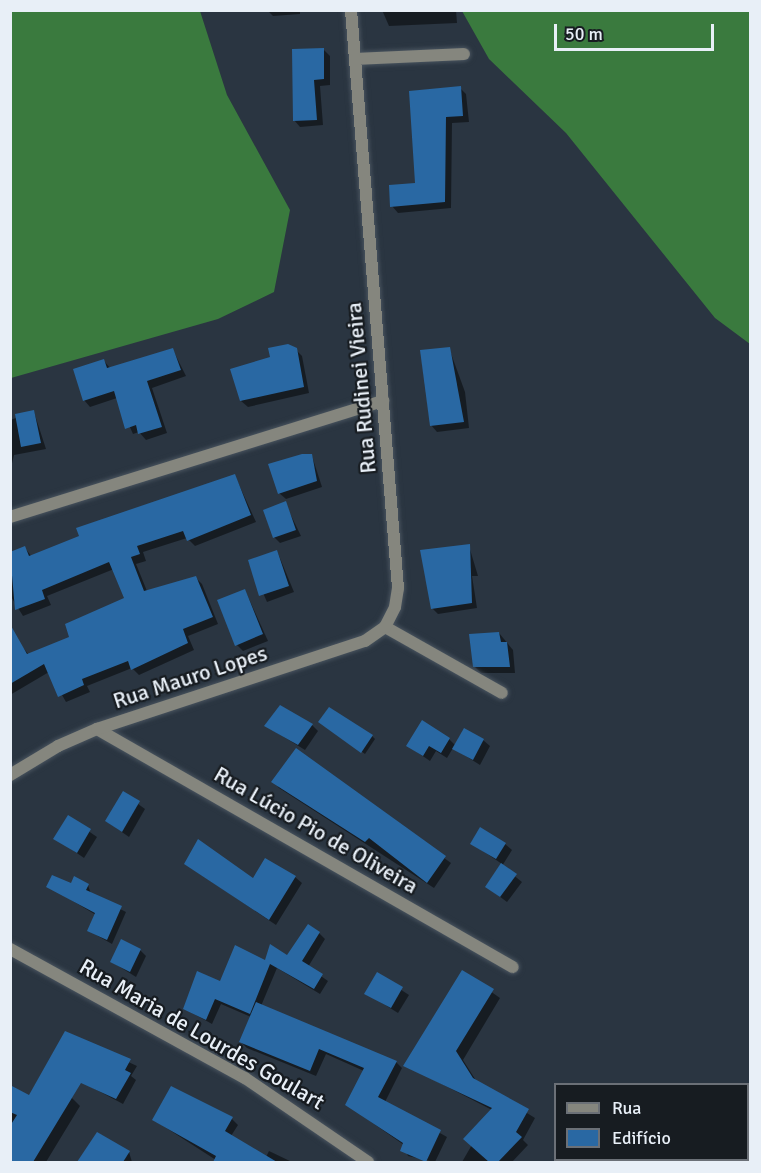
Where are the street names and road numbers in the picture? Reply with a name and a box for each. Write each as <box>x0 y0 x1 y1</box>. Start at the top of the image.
street label: Rua Rudinei Vieira <box>340 301 382 475</box>
street label: Rua Mauro Lopes <box>110 640 270 714</box>
street label: Rua Lúcio Pio de Oliveira <box>209 761 423 899</box>
street label: Rua Maria de Lourdes Goulart <box>75 953 329 1115</box>

